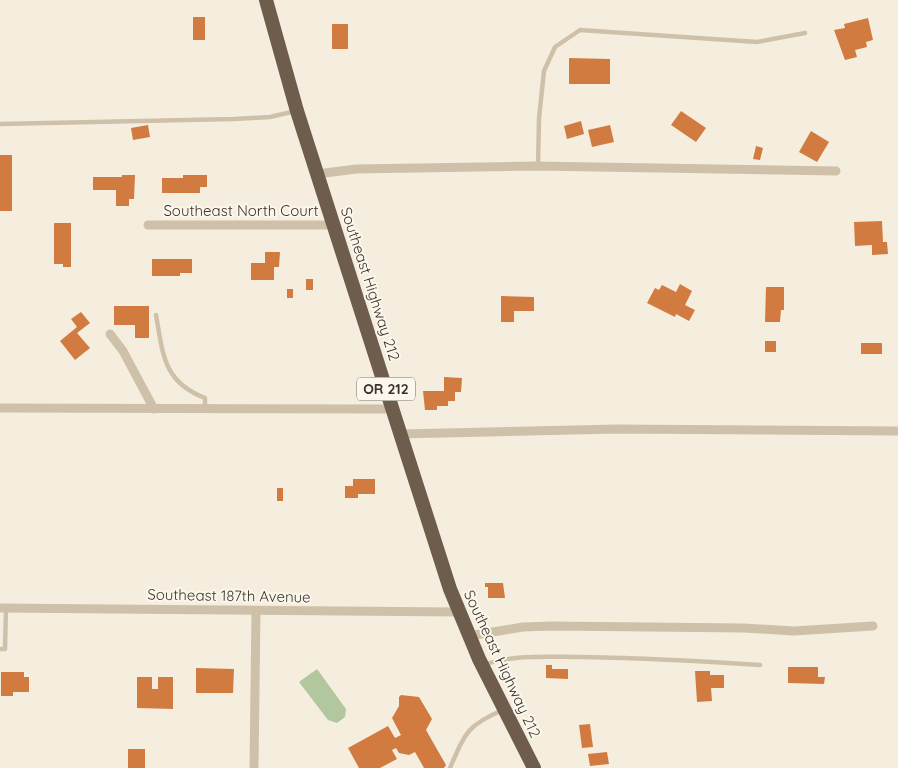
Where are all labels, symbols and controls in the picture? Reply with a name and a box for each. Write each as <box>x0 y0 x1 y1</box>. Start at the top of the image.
street label: Southeast North Court <box>163 201 319 220</box>
street label: Southeast Highway 212 <box>337 205 404 363</box>
road number: OR 212 <box>357 378 415 400</box>
street label: Southeast 187th Avenue <box>147 585 311 606</box>
street label: Southeast Highway 212 <box>460 587 545 741</box>

